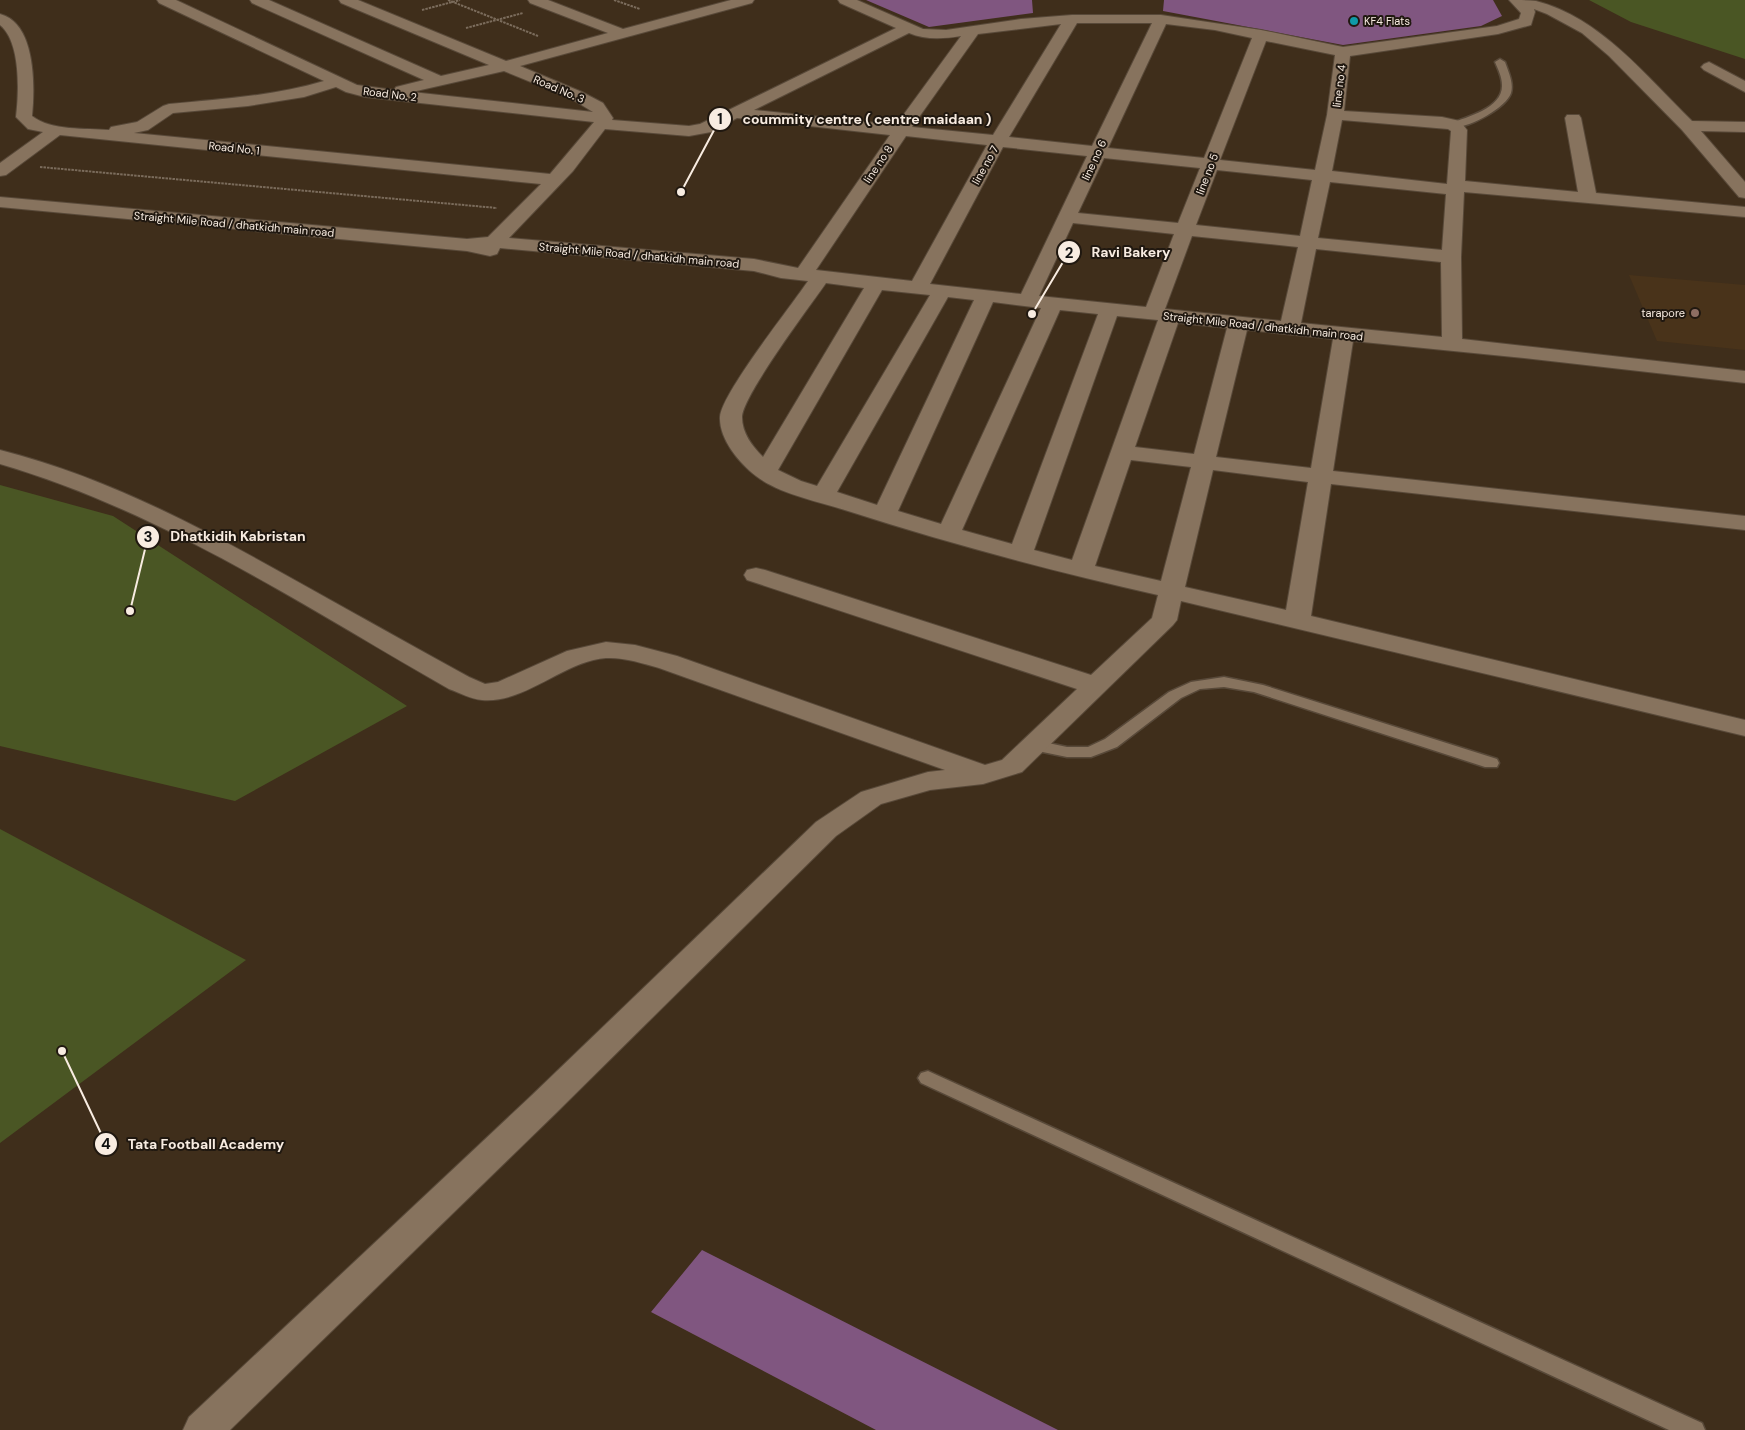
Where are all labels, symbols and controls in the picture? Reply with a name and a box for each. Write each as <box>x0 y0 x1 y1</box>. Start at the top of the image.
place label: KF4 Flats <box>1364 14 1410 28</box>
marker: KF4 Flats <box>1348 15 1360 27</box>
street label: line no 4 <box>1329 63 1349 108</box>
street label: Road No. 3 <box>531 72 587 106</box>
street label: Road No. 2 <box>362 84 418 104</box>
callout: coummity centre ( centre maidaan ) <box>708 104 1002 133</box>
text: 1 <box>717 109 723 129</box>
text: coummity centre ( centre maidaan ) <box>743 110 992 128</box>
street label: line no 6 <box>1079 137 1110 183</box>
street label: Road No. 1 <box>208 138 260 158</box>
street label: line no 8 <box>860 142 896 186</box>
street label: line no 7 <box>969 143 1001 187</box>
street label: line no 5 <box>1193 151 1221 197</box>
street label: Straight Mile Road / dhatkidh main road <box>133 208 335 240</box>
callout: Ravi Bakery <box>1056 238 1180 267</box>
street label: Straight Mile Road / dhatkidh main road <box>538 239 740 271</box>
text: 2 <box>1065 243 1074 263</box>
text: Ravi Bakery <box>1092 243 1171 261</box>
place label: tarapore <box>1641 306 1685 320</box>
marker: tarapore <box>1689 307 1701 319</box>
street label: Straight Mile Road / dhatkidh main road <box>1162 309 1364 343</box>
callout: Dhatkidih Kabristan <box>135 522 315 551</box>
text: 3 <box>143 527 153 547</box>
text: Dhatkidih Kabristan <box>170 527 306 545</box>
callout: Tata Football Academy <box>93 1129 295 1158</box>
text: 4 <box>101 1134 111 1154</box>
text: Tata Football Academy <box>128 1135 285 1153</box>

